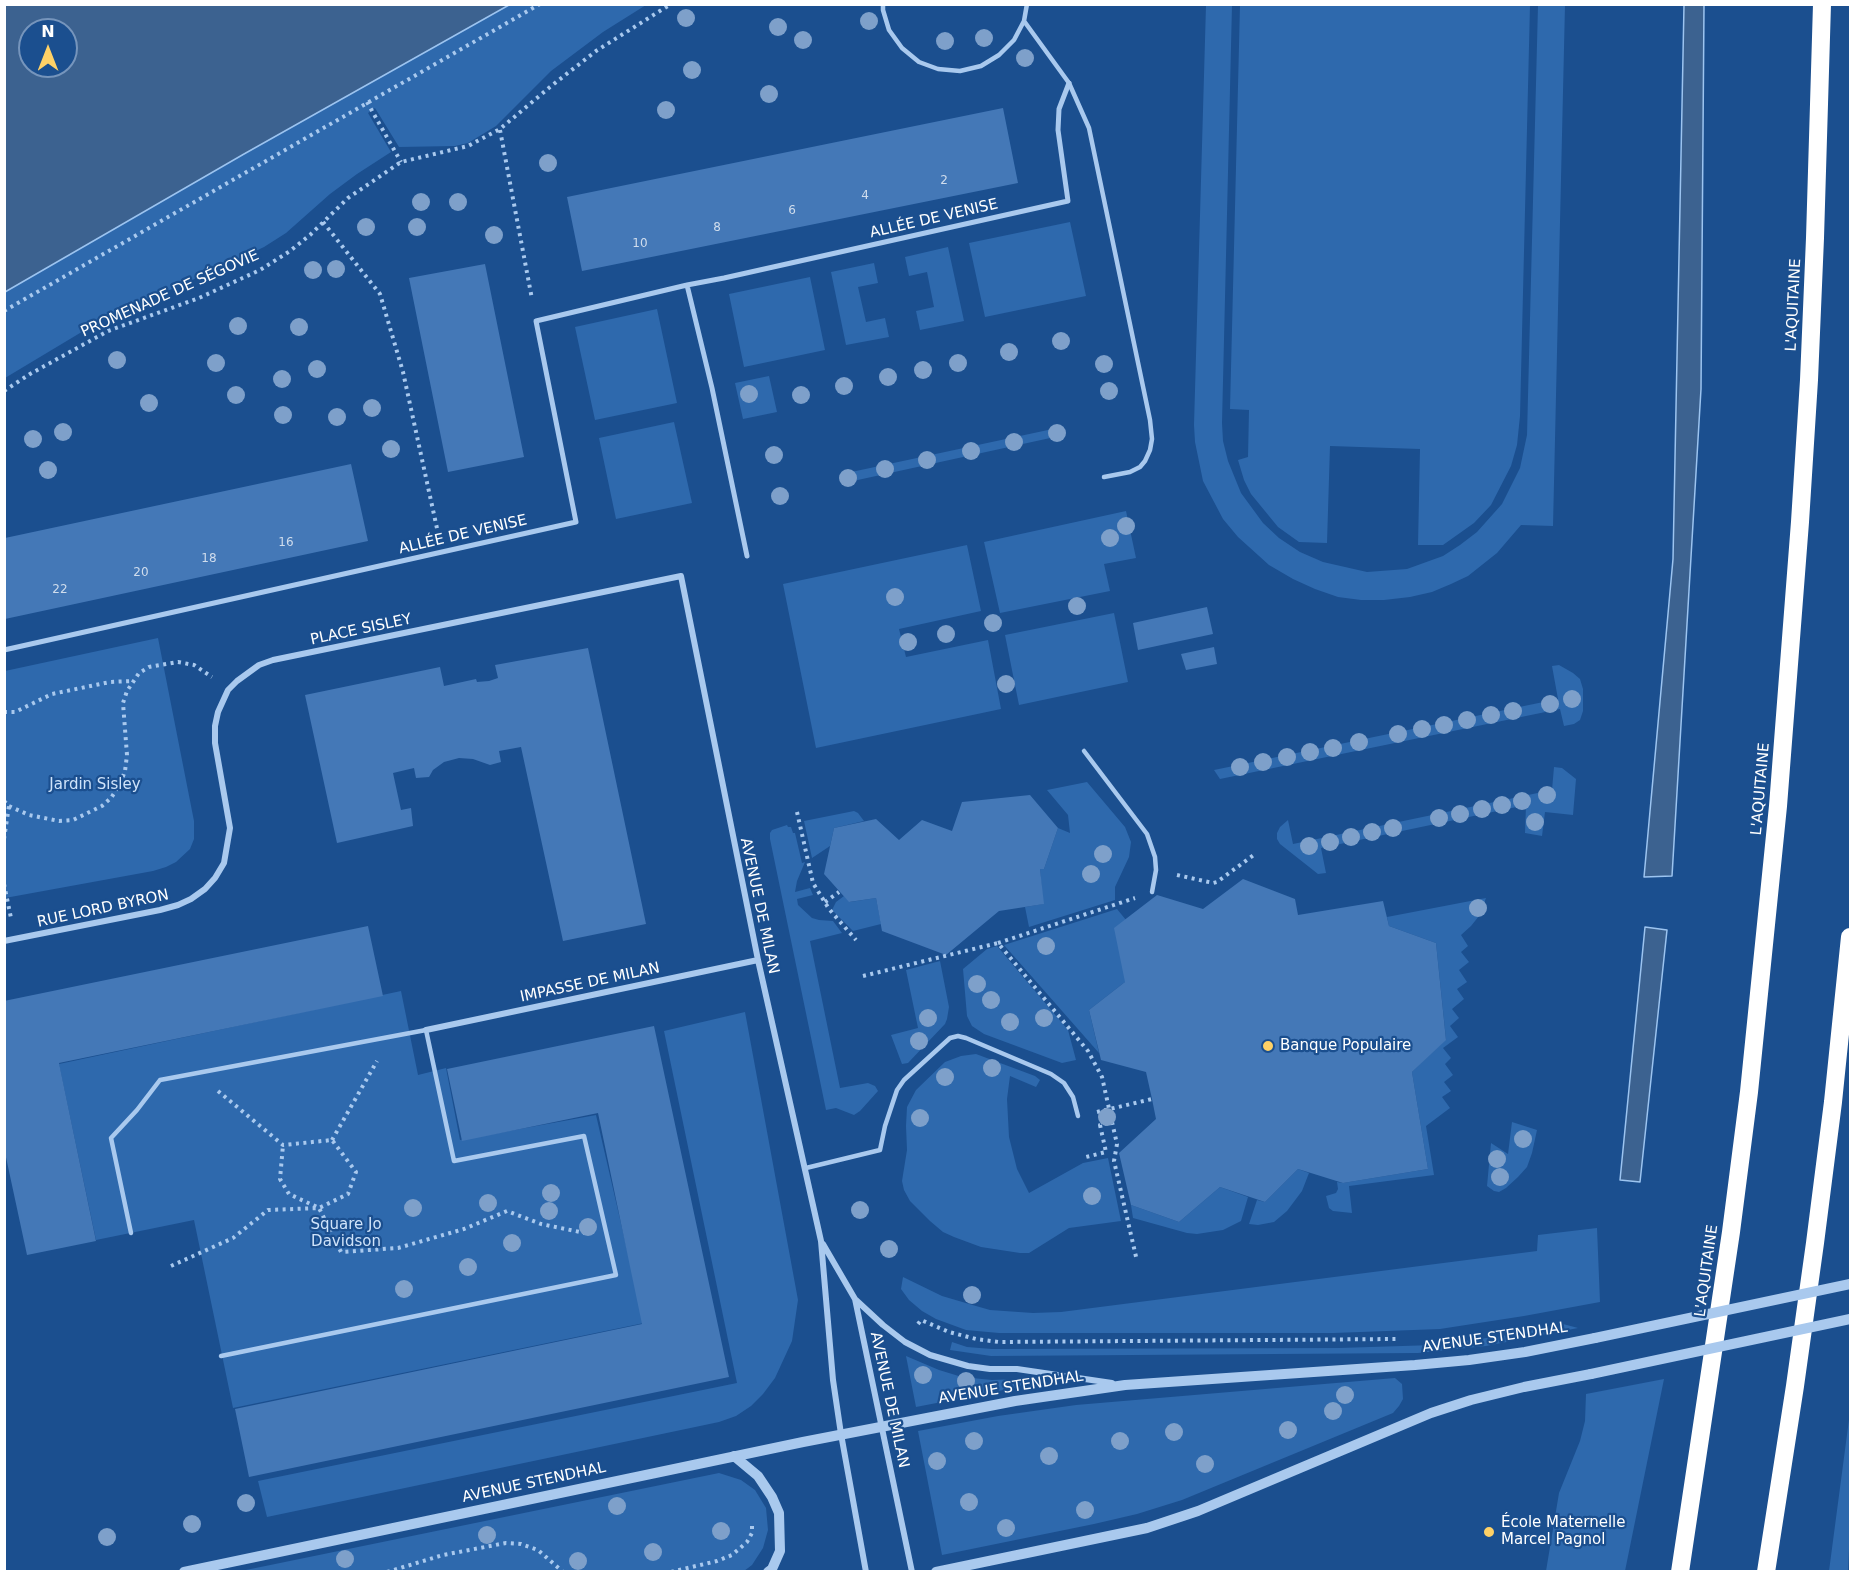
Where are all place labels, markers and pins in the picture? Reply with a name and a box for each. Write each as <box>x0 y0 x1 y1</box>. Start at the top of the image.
place label: Banque Populaire <box>1280 1037 1411 1055</box>
marker: Banque Populaire <box>1261 1039 1275 1053</box>
place label: École Maternelle Marcel Pagnol <box>1501 1514 1626 1549</box>
marker: École Maternelle Marcel Pagnol <box>1482 1525 1496 1539</box>

